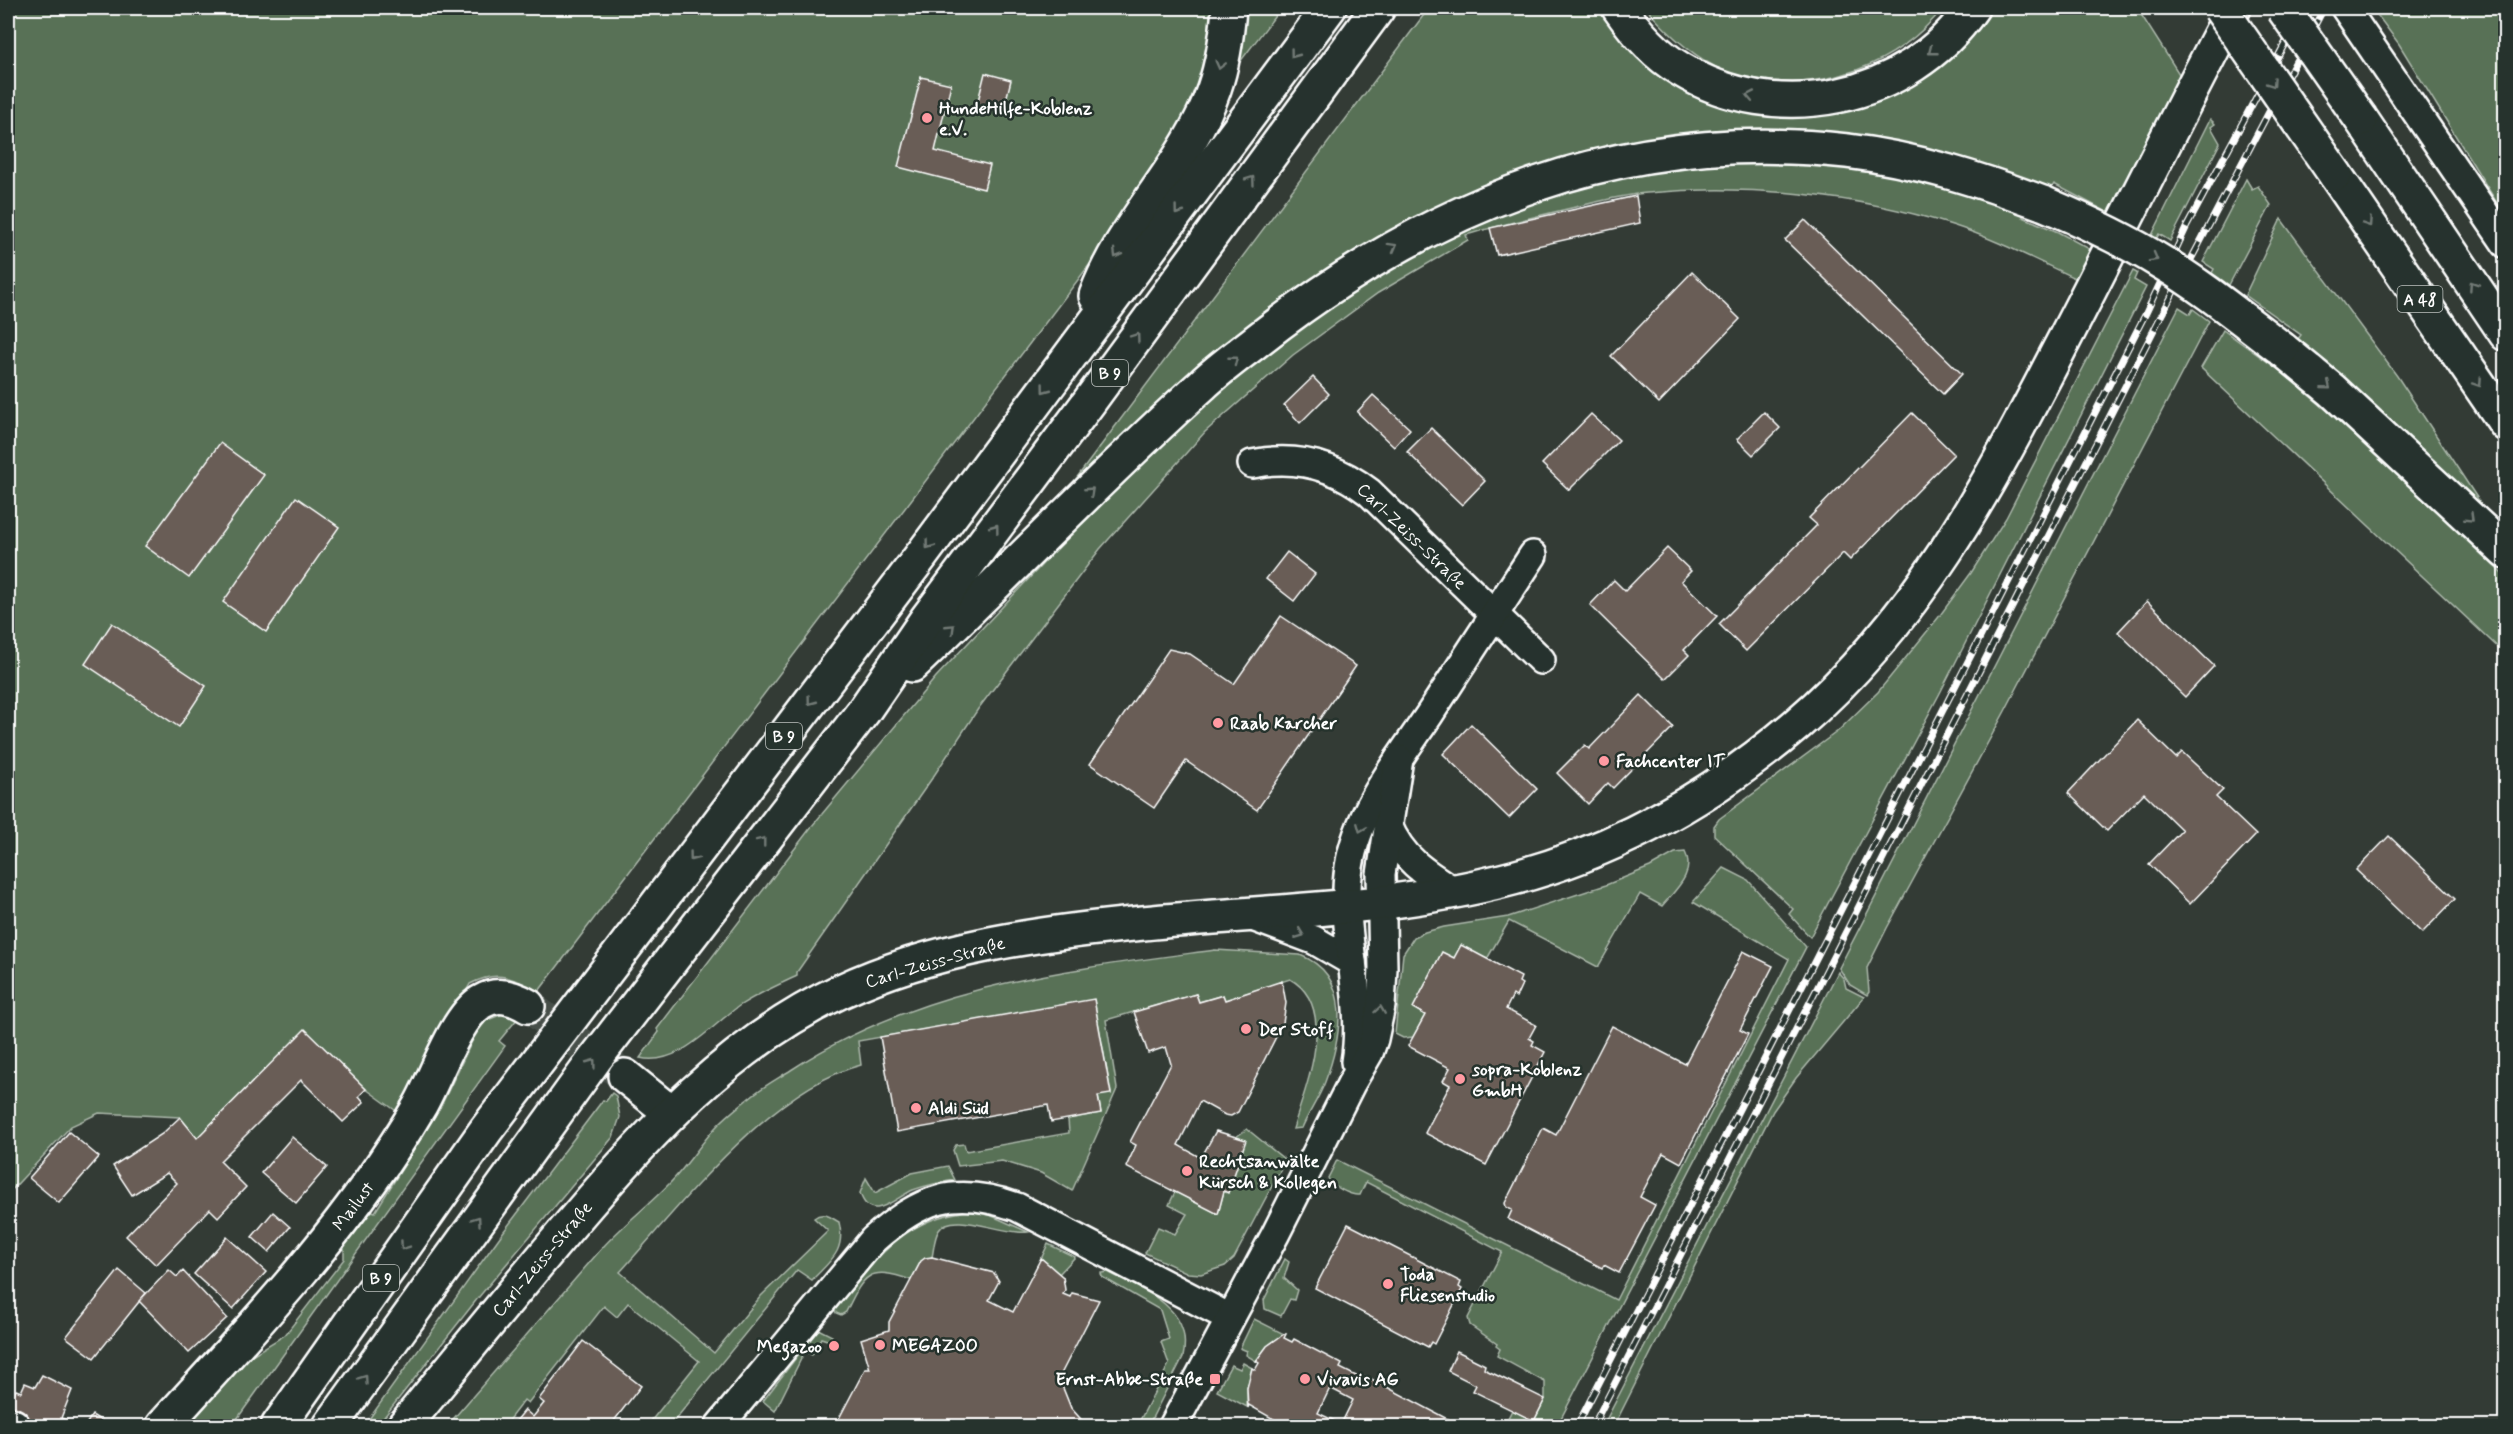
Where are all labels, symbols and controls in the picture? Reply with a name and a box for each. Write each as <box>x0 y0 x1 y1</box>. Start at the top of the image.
one-way arrow <box>1928 43 1939 54</box>
one-way arrow <box>1290 48 1301 59</box>
one-way arrow <box>1214 60 1227 70</box>
one-way arrow <box>2265 77 2276 88</box>
one-way arrow <box>1745 90 1755 103</box>
place label: HundeHilfe-Koblenz e.V. <box>939 97 1093 142</box>
marker: HundeHilfe-Koblenz e.V. <box>920 111 934 125</box>
one-way arrow <box>1244 175 1255 186</box>
one-way arrow <box>1174 204 1185 215</box>
one-way arrow <box>2361 216 2372 227</box>
one-way arrow <box>1387 243 1397 254</box>
one-way arrow <box>1112 248 1124 258</box>
one-way arrow <box>2148 251 2158 262</box>
one-way arrow <box>2469 281 2480 292</box>
road number: A 48 <box>2398 286 2442 312</box>
one-way arrow <box>1129 333 1140 344</box>
one-way arrow <box>1227 356 1238 367</box>
road number: B 9 <box>1092 360 1128 386</box>
one-way arrow <box>2471 377 2482 388</box>
one-way arrow <box>2320 378 2331 389</box>
one-way arrow <box>1041 382 1052 393</box>
street label: Carl-Zeiss-Straße <box>1351 478 1472 596</box>
one-way arrow <box>1083 487 1093 498</box>
one-way arrow <box>2463 511 2474 522</box>
one-way arrow <box>988 523 999 534</box>
one-way arrow <box>925 539 936 550</box>
one-way arrow <box>944 624 955 635</box>
one-way arrow <box>807 694 818 705</box>
place label: Raab Karcher <box>1230 712 1337 736</box>
marker: Raab Karcher <box>1211 716 1225 730</box>
road number: B 9 <box>766 723 802 749</box>
place label: Fachcenter IT <box>1616 750 1726 774</box>
marker: Fachcenter IT <box>1597 754 1611 768</box>
one-way arrow <box>1356 822 1368 833</box>
one-way arrow <box>754 837 765 848</box>
one-way arrow <box>690 850 701 861</box>
one-way arrow <box>1294 927 1305 939</box>
street label: Carl-Zeiss-Straße <box>863 932 1008 994</box>
one-way arrow <box>1373 1006 1385 1015</box>
place label: Der Stoff <box>1258 1018 1333 1042</box>
marker: Der Stoff <box>1239 1022 1253 1036</box>
one-way arrow <box>585 1058 596 1069</box>
place label: sopra-Koblenz GmbH <box>1471 1058 1582 1103</box>
marker: sopra-Koblenz GmbH <box>1453 1072 1467 1086</box>
place label: Aldi Süd <box>928 1097 989 1121</box>
marker: Aldi Süd <box>909 1101 923 1115</box>
place label: Rechtsanwälte Kürsch & Kollegen <box>1199 1150 1337 1195</box>
marker: Rechtsanwälte Kürsch & Kollegen <box>1180 1164 1194 1178</box>
street label: Mailust <box>327 1177 381 1236</box>
street label: Carl-Zeiss-Straße <box>487 1197 598 1323</box>
one-way arrow <box>470 1216 481 1227</box>
one-way arrow <box>400 1239 411 1250</box>
place label: Toda Fliesenstudio <box>1400 1263 1495 1308</box>
road number: B 9 <box>363 1265 399 1291</box>
marker: Toda Fliesenstudio <box>1381 1277 1395 1291</box>
place label: MEGAZOO <box>892 1334 978 1358</box>
place label: Megazoo <box>757 1335 822 1361</box>
marker: MEGAZOO <box>873 1338 887 1352</box>
marker: Megazoo <box>827 1339 841 1353</box>
place label: Ernst-Abbe-Straße <box>1056 1368 1203 1392</box>
place label: Vivavis AG <box>1317 1368 1399 1392</box>
marker: Ernst-Abbe-Straße <box>1208 1372 1222 1386</box>
marker: Vivavis AG <box>1298 1372 1312 1386</box>
one-way arrow <box>357 1374 368 1385</box>

